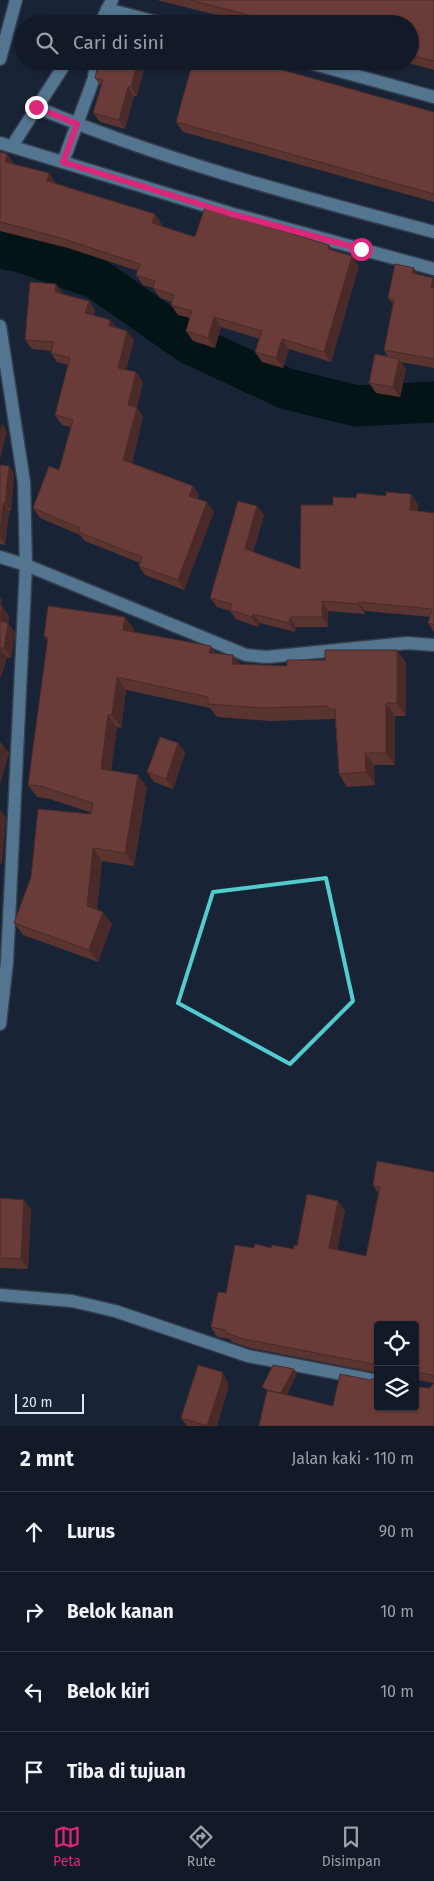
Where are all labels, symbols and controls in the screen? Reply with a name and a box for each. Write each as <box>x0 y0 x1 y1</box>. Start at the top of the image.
search box <box>15 15 419 70</box>
icon: search <box>33 29 61 57</box>
text: Cari di sini <box>73 31 164 54</box>
route end <box>25 96 48 119</box>
route start <box>350 238 373 261</box>
map controls <box>374 1321 419 1411</box>
button: locate <box>374 1321 419 1366</box>
button: layers <box>374 1366 419 1411</box>
scale bar <box>15 1391 84 1414</box>
text: 20 m <box>22 1394 52 1411</box>
text: 2 mnt <box>20 1446 74 1472</box>
text: Jalan kaki · 110 m <box>291 1449 414 1468</box>
icon: ahead <box>20 1518 48 1546</box>
text: Lurus <box>67 1520 115 1543</box>
text: 90 m <box>379 1522 414 1541</box>
icon: right <box>20 1598 48 1626</box>
text: Belok kanan <box>67 1600 174 1623</box>
text: 10 m <box>380 1602 414 1621</box>
icon: left <box>20 1678 48 1706</box>
text: Belok kiri <box>67 1680 150 1703</box>
text: 10 m <box>380 1682 414 1701</box>
icon: arrive <box>20 1758 48 1786</box>
text: Tiba di tujuan <box>67 1760 186 1783</box>
tab: Peta <box>53 1823 81 1870</box>
tab: Rute <box>187 1823 216 1870</box>
tab: Disimpan <box>322 1823 381 1870</box>

